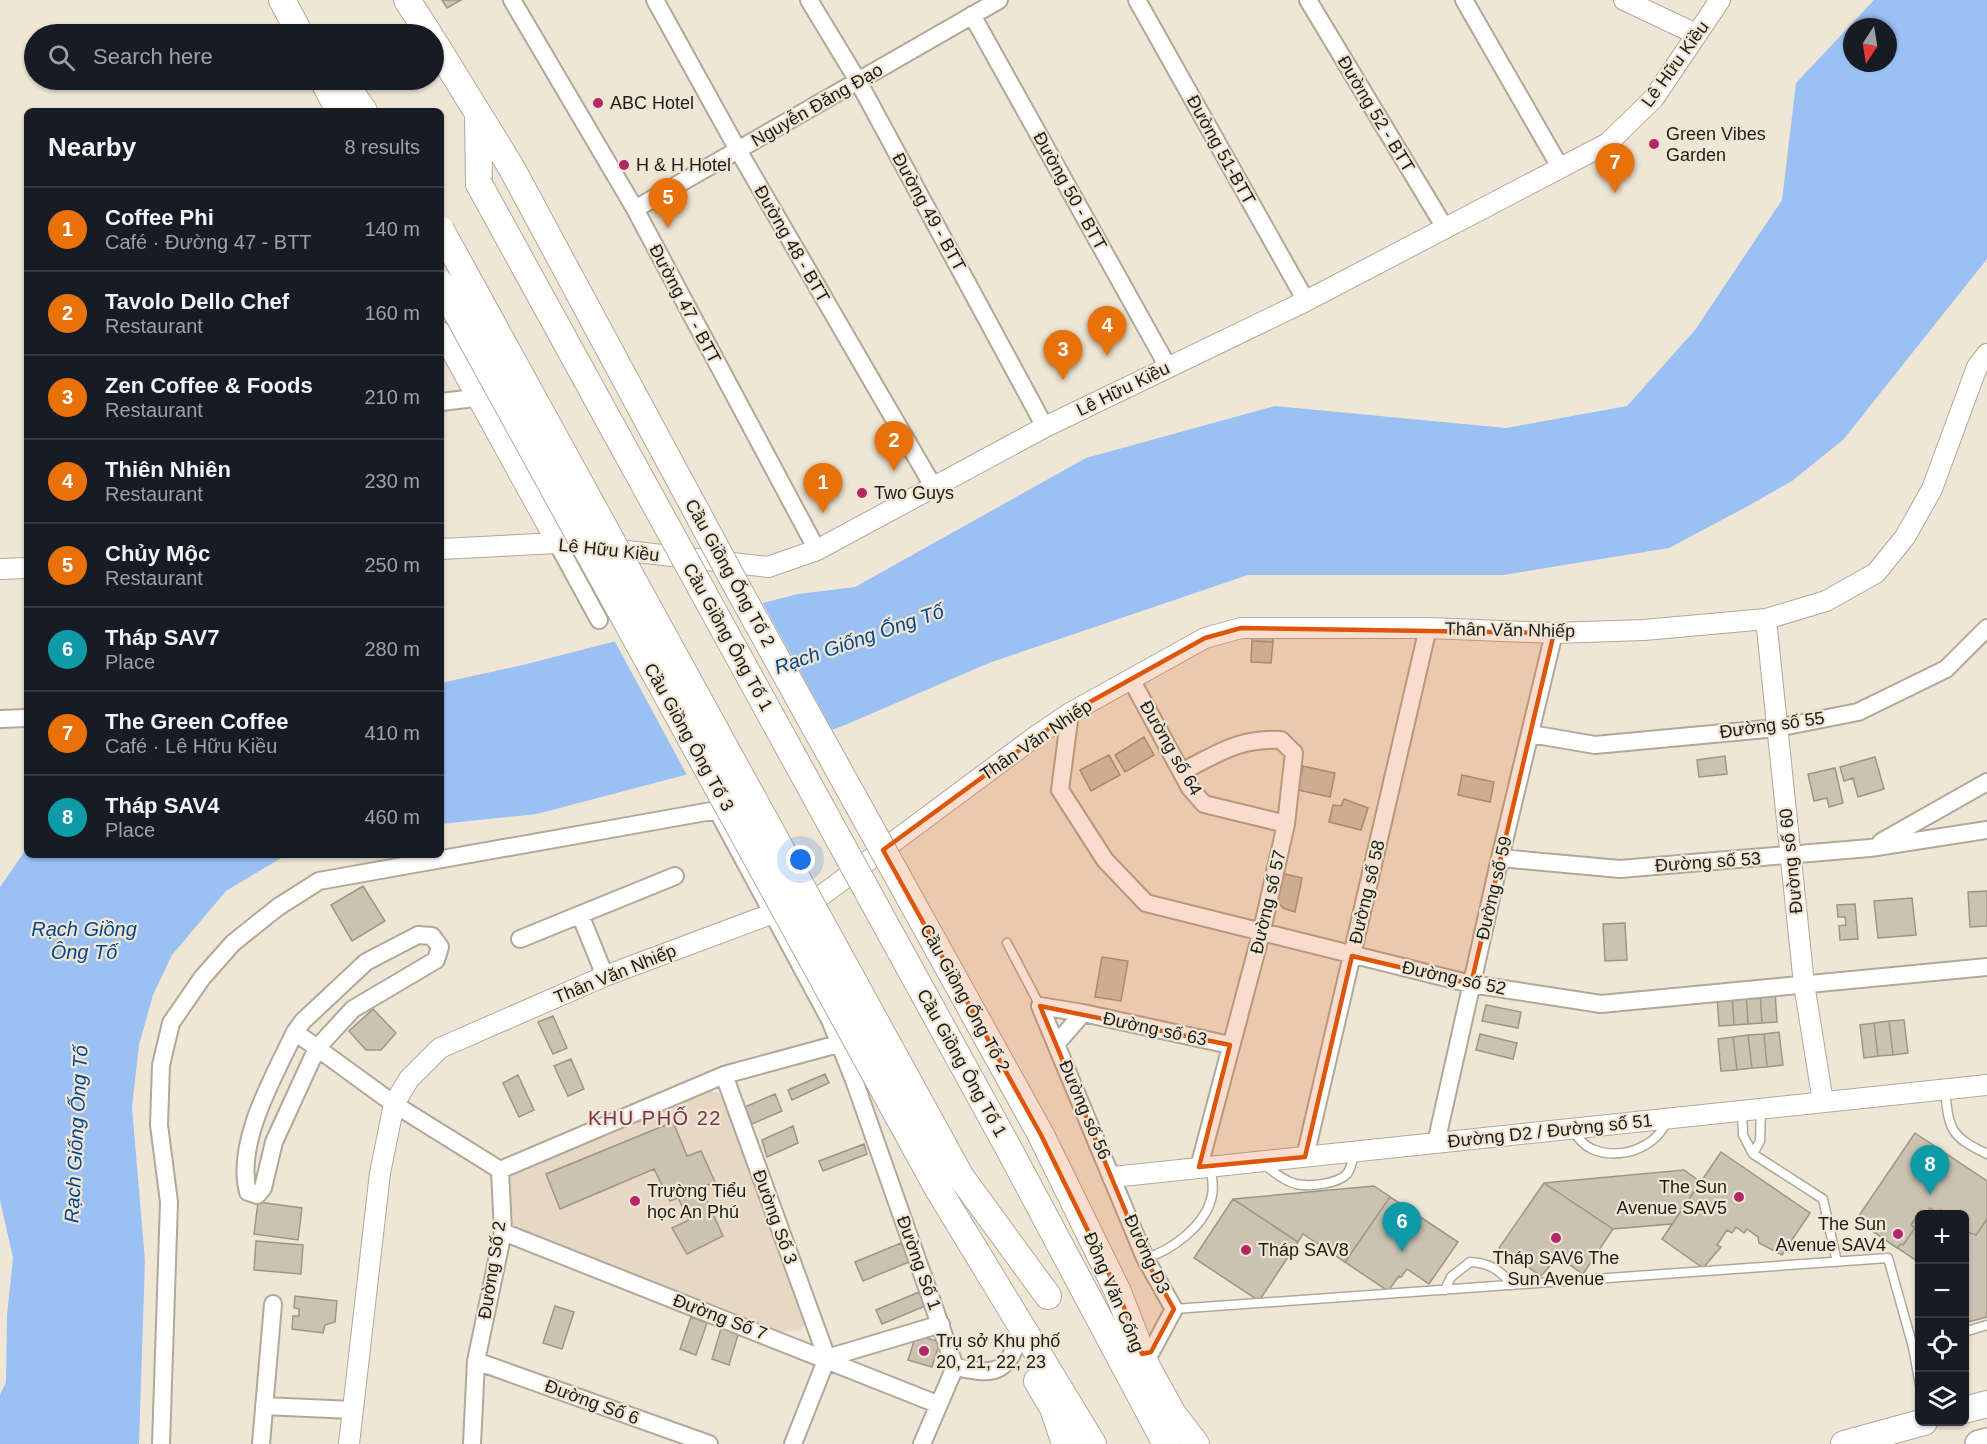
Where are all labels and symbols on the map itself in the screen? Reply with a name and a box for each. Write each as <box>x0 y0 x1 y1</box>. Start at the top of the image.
street label: Lê Hữu Kiều <box>1637 17 1713 111</box>
north arrow <box>1843 18 1897 72</box>
street label: Đường 52 - BTT <box>1333 52 1419 176</box>
street label: Nguyễn Đăng Đạo <box>747 58 886 151</box>
street label: Đường 51-BTT <box>1183 92 1259 208</box>
place label: ABC Hotel <box>610 93 694 113</box>
marker: ABC Hotel <box>591 96 605 110</box>
place label: Green Vibes Garden <box>1666 124 1766 165</box>
street label: Đường 50 - BTT <box>1029 128 1111 254</box>
marker: Green Vibes Garden <box>1647 137 1661 151</box>
pin: 7 <box>1596 144 1634 193</box>
street label: Đường 49 - BTT <box>888 149 970 275</box>
place label: H & H Hotel <box>636 155 731 175</box>
marker: H & H Hotel <box>617 158 631 172</box>
pin: 5 <box>648 178 688 228</box>
street label: Đường 48 - BTT <box>750 182 834 306</box>
street label: Đường 47 - BTT <box>645 241 725 367</box>
pin: 4 <box>1088 306 1126 356</box>
pin: 3 <box>1044 330 1082 380</box>
street label: Lê Hữu Kiều <box>1073 358 1173 420</box>
pin: 2 <box>874 422 914 471</box>
pin: 1 <box>804 464 842 513</box>
place label: Two Guys <box>874 483 954 503</box>
marker: Two Guys <box>855 486 869 500</box>
street label: Cầu Giồng Ống Tố 2 <box>681 495 780 650</box>
street label: Lê Hữu Kiều <box>558 535 660 565</box>
street label: Cầu Giồng Ông Tố 1 <box>679 559 778 714</box>
water label: Rạch Giống Ống Tố <box>771 598 948 678</box>
street label: Thân Văn Nhiếp <box>1445 619 1575 641</box>
street label: Cầu Giồng Ông Tố 3 <box>640 659 739 814</box>
street label: Thân Văn Nhiếp <box>976 695 1096 785</box>
street label: Đường số 64 <box>1136 697 1206 799</box>
street label: Đường số 55 <box>1718 708 1826 742</box>
street label: Đường số 60 <box>1776 807 1806 915</box>
street label: Đường số 59 <box>1472 834 1516 942</box>
street label: Đường số 58 <box>1345 838 1389 946</box>
your location <box>786 845 815 874</box>
street label: Đường số 57 <box>1246 848 1290 956</box>
street label: Đường số 53 <box>1654 848 1762 876</box>
water label: Rạch Giồng Ông Tố <box>31 918 137 963</box>
street label: Cầu Giồng Ống Tố 2 <box>916 920 1015 1075</box>
street label: Thân Văn Nhiếp <box>551 940 679 1008</box>
street label: Đường số 52 <box>1400 957 1508 999</box>
street label: Cầu Giồng Ông Tố 1 <box>913 985 1012 1140</box>
street label: Đường số 63 <box>1101 1008 1209 1050</box>
water label: Rạch Giống Ống Tố <box>59 1043 92 1223</box>
street label: Đường số 56 <box>1055 1057 1115 1163</box>
district label: KHU PHỐ 22 <box>588 1106 722 1129</box>
street label: Đường D2 / Đường số 51 <box>1447 1110 1653 1152</box>
pin: 8 <box>1910 1146 1950 1195</box>
street label: Đường Số 3 <box>749 1167 801 1267</box>
place label: The Sun Avenue SAV5 <box>1617 1177 1727 1218</box>
place label: Trường Tiểu học An Phú <box>647 1181 746 1222</box>
marker: The Sun Avenue SAV5 <box>1732 1190 1746 1204</box>
marker: Trường Tiểu học An Phú <box>628 1194 642 1208</box>
pin: 6 <box>1382 1202 1422 1252</box>
street label: Đường D3 <box>1120 1211 1174 1297</box>
street label: Đường Số 1 <box>893 1213 945 1313</box>
place label: The Sun Avenue SAV4 <box>1776 1214 1886 1255</box>
street label: Đường Số 2 <box>474 1220 510 1320</box>
marker: The Sun Avenue SAV4 <box>1891 1227 1905 1241</box>
street label: Đồng Văn Cống <box>1080 1229 1148 1355</box>
marker: Tháp SAV6 The Sun Avenue <box>1549 1231 1563 1245</box>
place label: Tháp SAV8 <box>1258 1240 1349 1260</box>
marker: Tháp SAV8 <box>1239 1243 1253 1257</box>
place label: Tháp SAV6 The Sun Avenue <box>1493 1248 1619 1289</box>
street label: Đường Số 7 <box>670 1290 770 1344</box>
place label: Trụ sở Khu phố 20, 21, 22, 23 <box>936 1331 1060 1372</box>
marker: Trụ sở Khu phố 20, 21, 22, 23 <box>917 1344 931 1358</box>
street label: Đường Số 6 <box>542 1376 642 1428</box>

